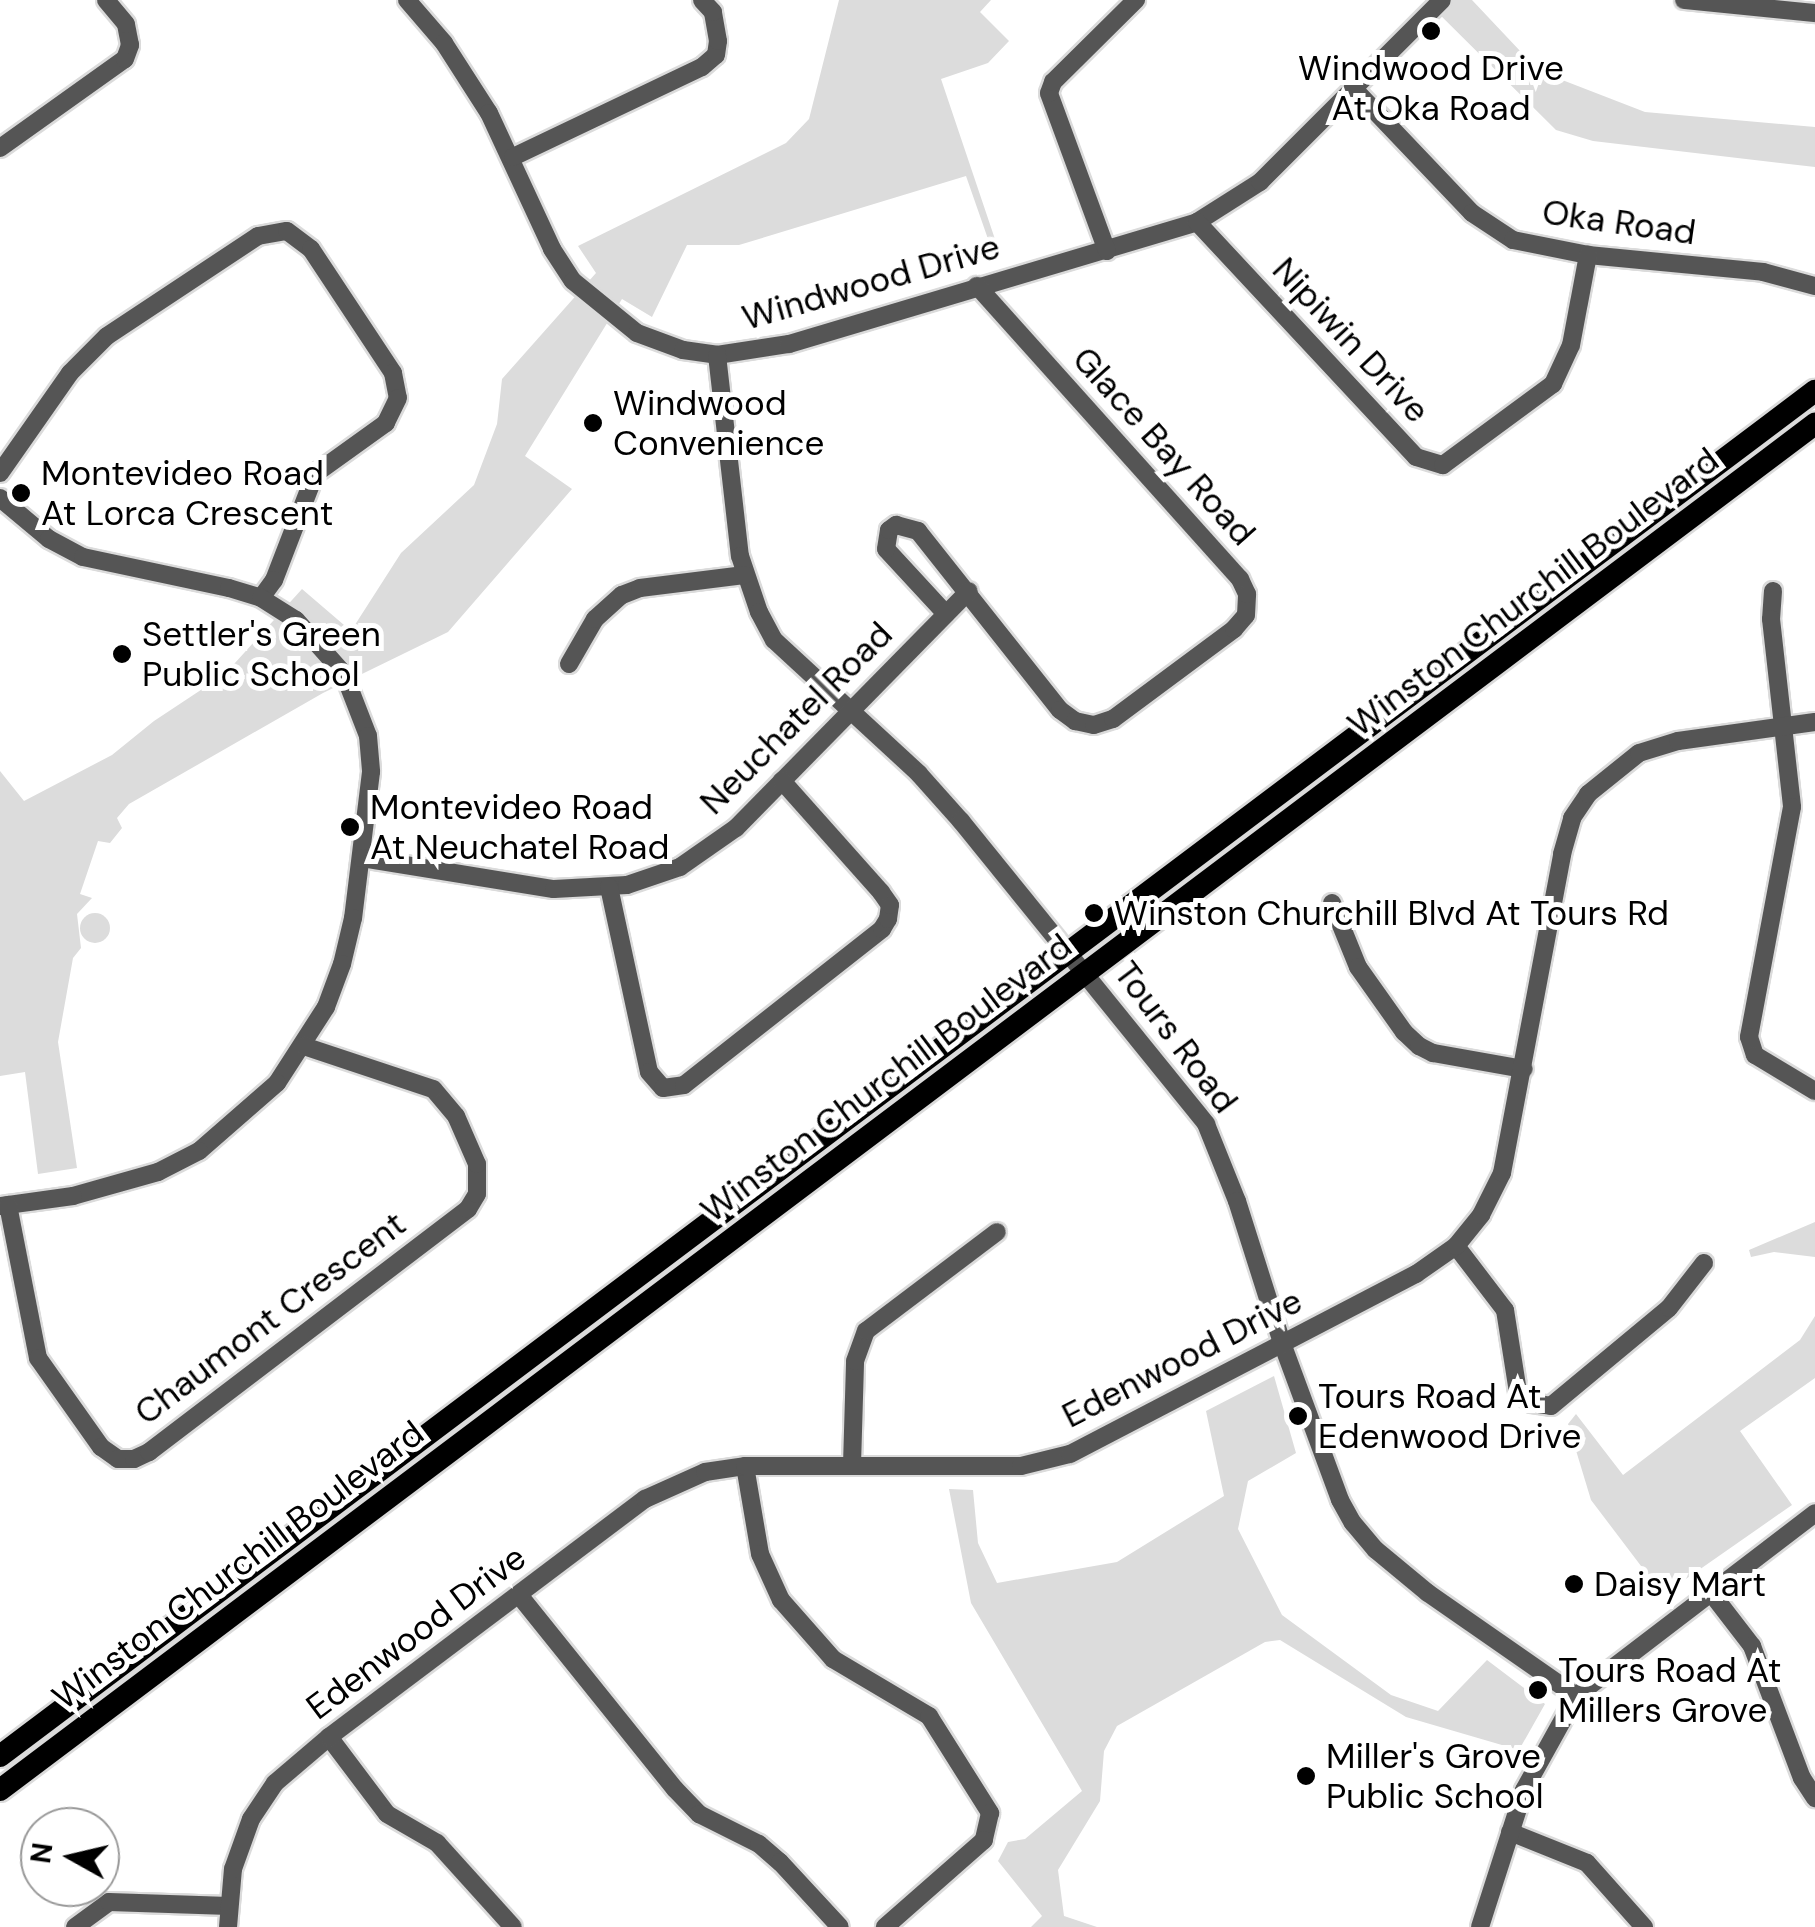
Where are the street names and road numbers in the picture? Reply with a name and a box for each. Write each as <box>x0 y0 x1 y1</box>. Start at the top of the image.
street label: Oka Road <box>1540 190 1698 254</box>
street label: Windwood Drive <box>737 225 1005 339</box>
street label: Nipiwin Drive <box>1264 249 1438 431</box>
street label: Glace Bay Road <box>1064 338 1264 554</box>
street label: Winston Churchill Boulevard <box>1339 439 1727 745</box>
street label: Neuchatel Road <box>691 613 901 823</box>
street label: Winston Churchill Boulevard <box>692 925 1080 1231</box>
street label: Tours Road <box>1105 953 1247 1121</box>
street label: Chaumont Crescent <box>126 1203 414 1433</box>
street label: Edenwood Drive <box>1055 1280 1309 1436</box>
street label: Winston Churchill Boulevard <box>44 1412 432 1718</box>
street label: Edenwood Drive <box>298 1536 534 1728</box>

